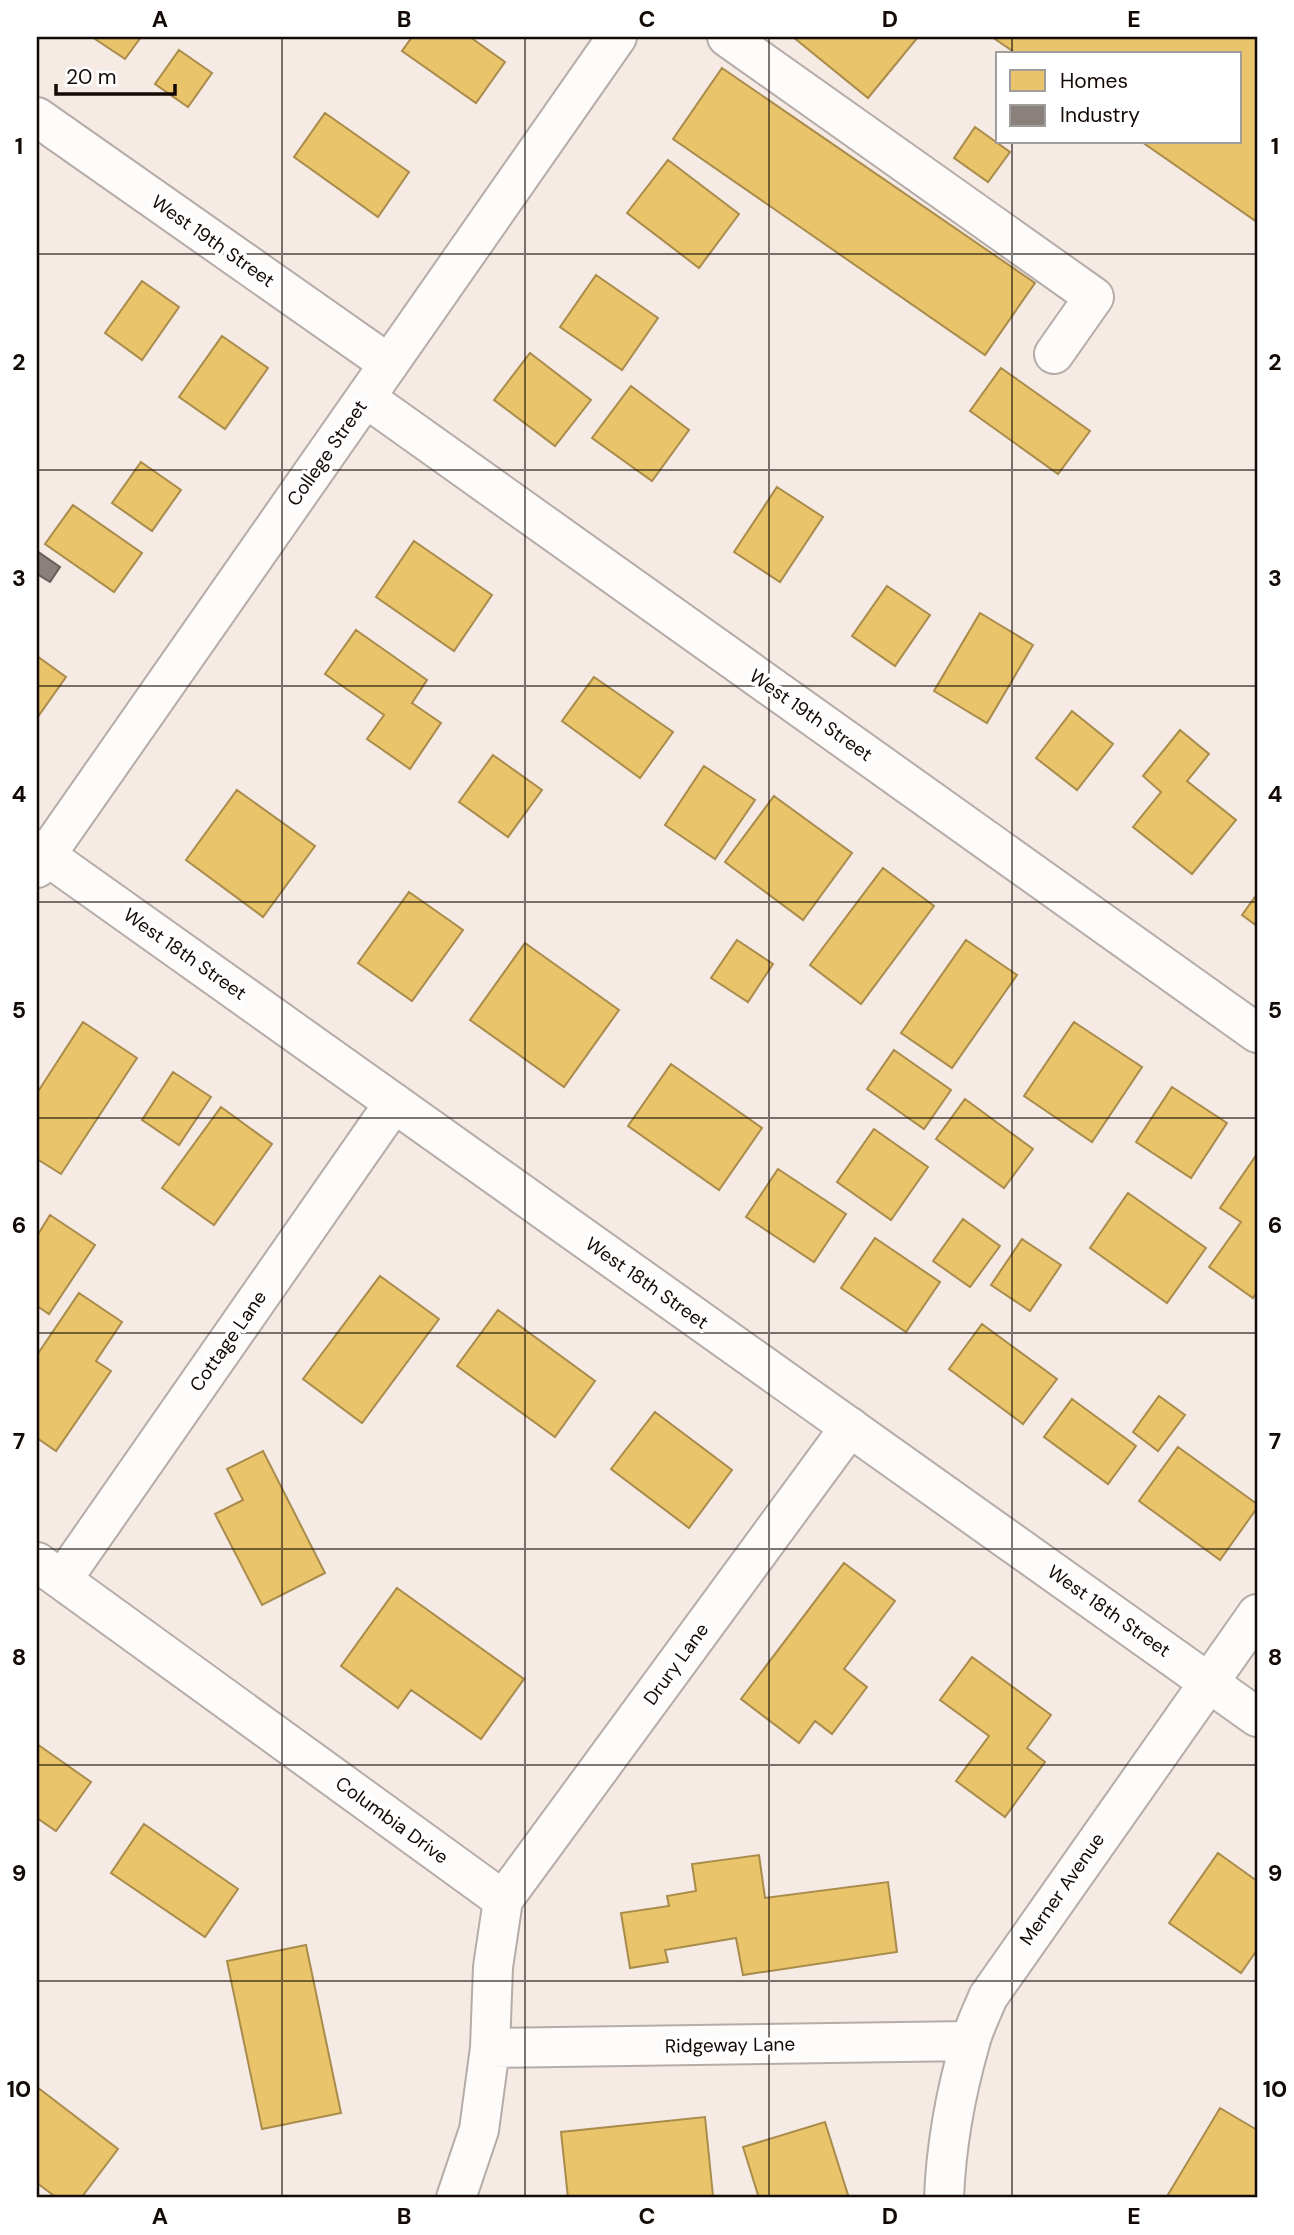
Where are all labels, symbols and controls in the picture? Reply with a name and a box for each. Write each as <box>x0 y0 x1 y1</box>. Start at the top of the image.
text: A <box>152 4 168 34</box>
text: B <box>397 4 411 34</box>
text: C <box>639 4 655 34</box>
text: D <box>882 4 898 34</box>
text: E <box>1127 4 1141 34</box>
scale bar <box>56 52 175 96</box>
legend <box>996 52 1242 144</box>
text: 20 m <box>66 63 117 91</box>
text: Homes <box>1060 67 1128 95</box>
text: Industry <box>1060 101 1140 129</box>
text: 1 <box>15 131 23 161</box>
text: 1 <box>1271 131 1279 161</box>
street label: West 19th Street <box>146 189 280 293</box>
text: 2 <box>12 347 26 377</box>
text: 2 <box>1268 347 1282 377</box>
street label: College Street <box>281 395 373 511</box>
text: 3 <box>12 563 26 593</box>
text: 3 <box>1268 563 1282 593</box>
street label: West 19th Street <box>744 663 878 767</box>
text: 4 <box>12 779 27 809</box>
text: 4 <box>1268 779 1283 809</box>
street label: West 18th Street <box>119 902 251 1006</box>
text: 5 <box>12 995 26 1025</box>
text: 5 <box>1268 995 1282 1025</box>
text: 6 <box>12 1210 26 1240</box>
text: 6 <box>1268 1210 1282 1240</box>
street label: West 18th Street <box>581 1231 713 1335</box>
street label: Cottage Lane <box>184 1286 272 1396</box>
text: 7 <box>13 1426 25 1456</box>
text: 7 <box>1269 1426 1281 1456</box>
street label: West 18th Street <box>1043 1559 1175 1663</box>
street label: Drury Lane <box>638 1618 714 1710</box>
text: 8 <box>12 1642 26 1672</box>
text: 8 <box>1268 1642 1282 1672</box>
street label: Columbia Drive <box>331 1771 453 1869</box>
street label: Merner Avenue <box>1014 1828 1110 1950</box>
text: 9 <box>12 1858 26 1888</box>
text: 9 <box>1268 1858 1282 1888</box>
street label: Ridgeway Lane <box>665 2031 795 2059</box>
text: 10 <box>7 2074 31 2104</box>
text: 10 <box>1263 2074 1287 2104</box>
text: A <box>152 2201 168 2231</box>
text: B <box>397 2201 411 2231</box>
text: C <box>639 2201 655 2231</box>
text: D <box>882 2201 898 2231</box>
text: E <box>1127 2201 1141 2231</box>

